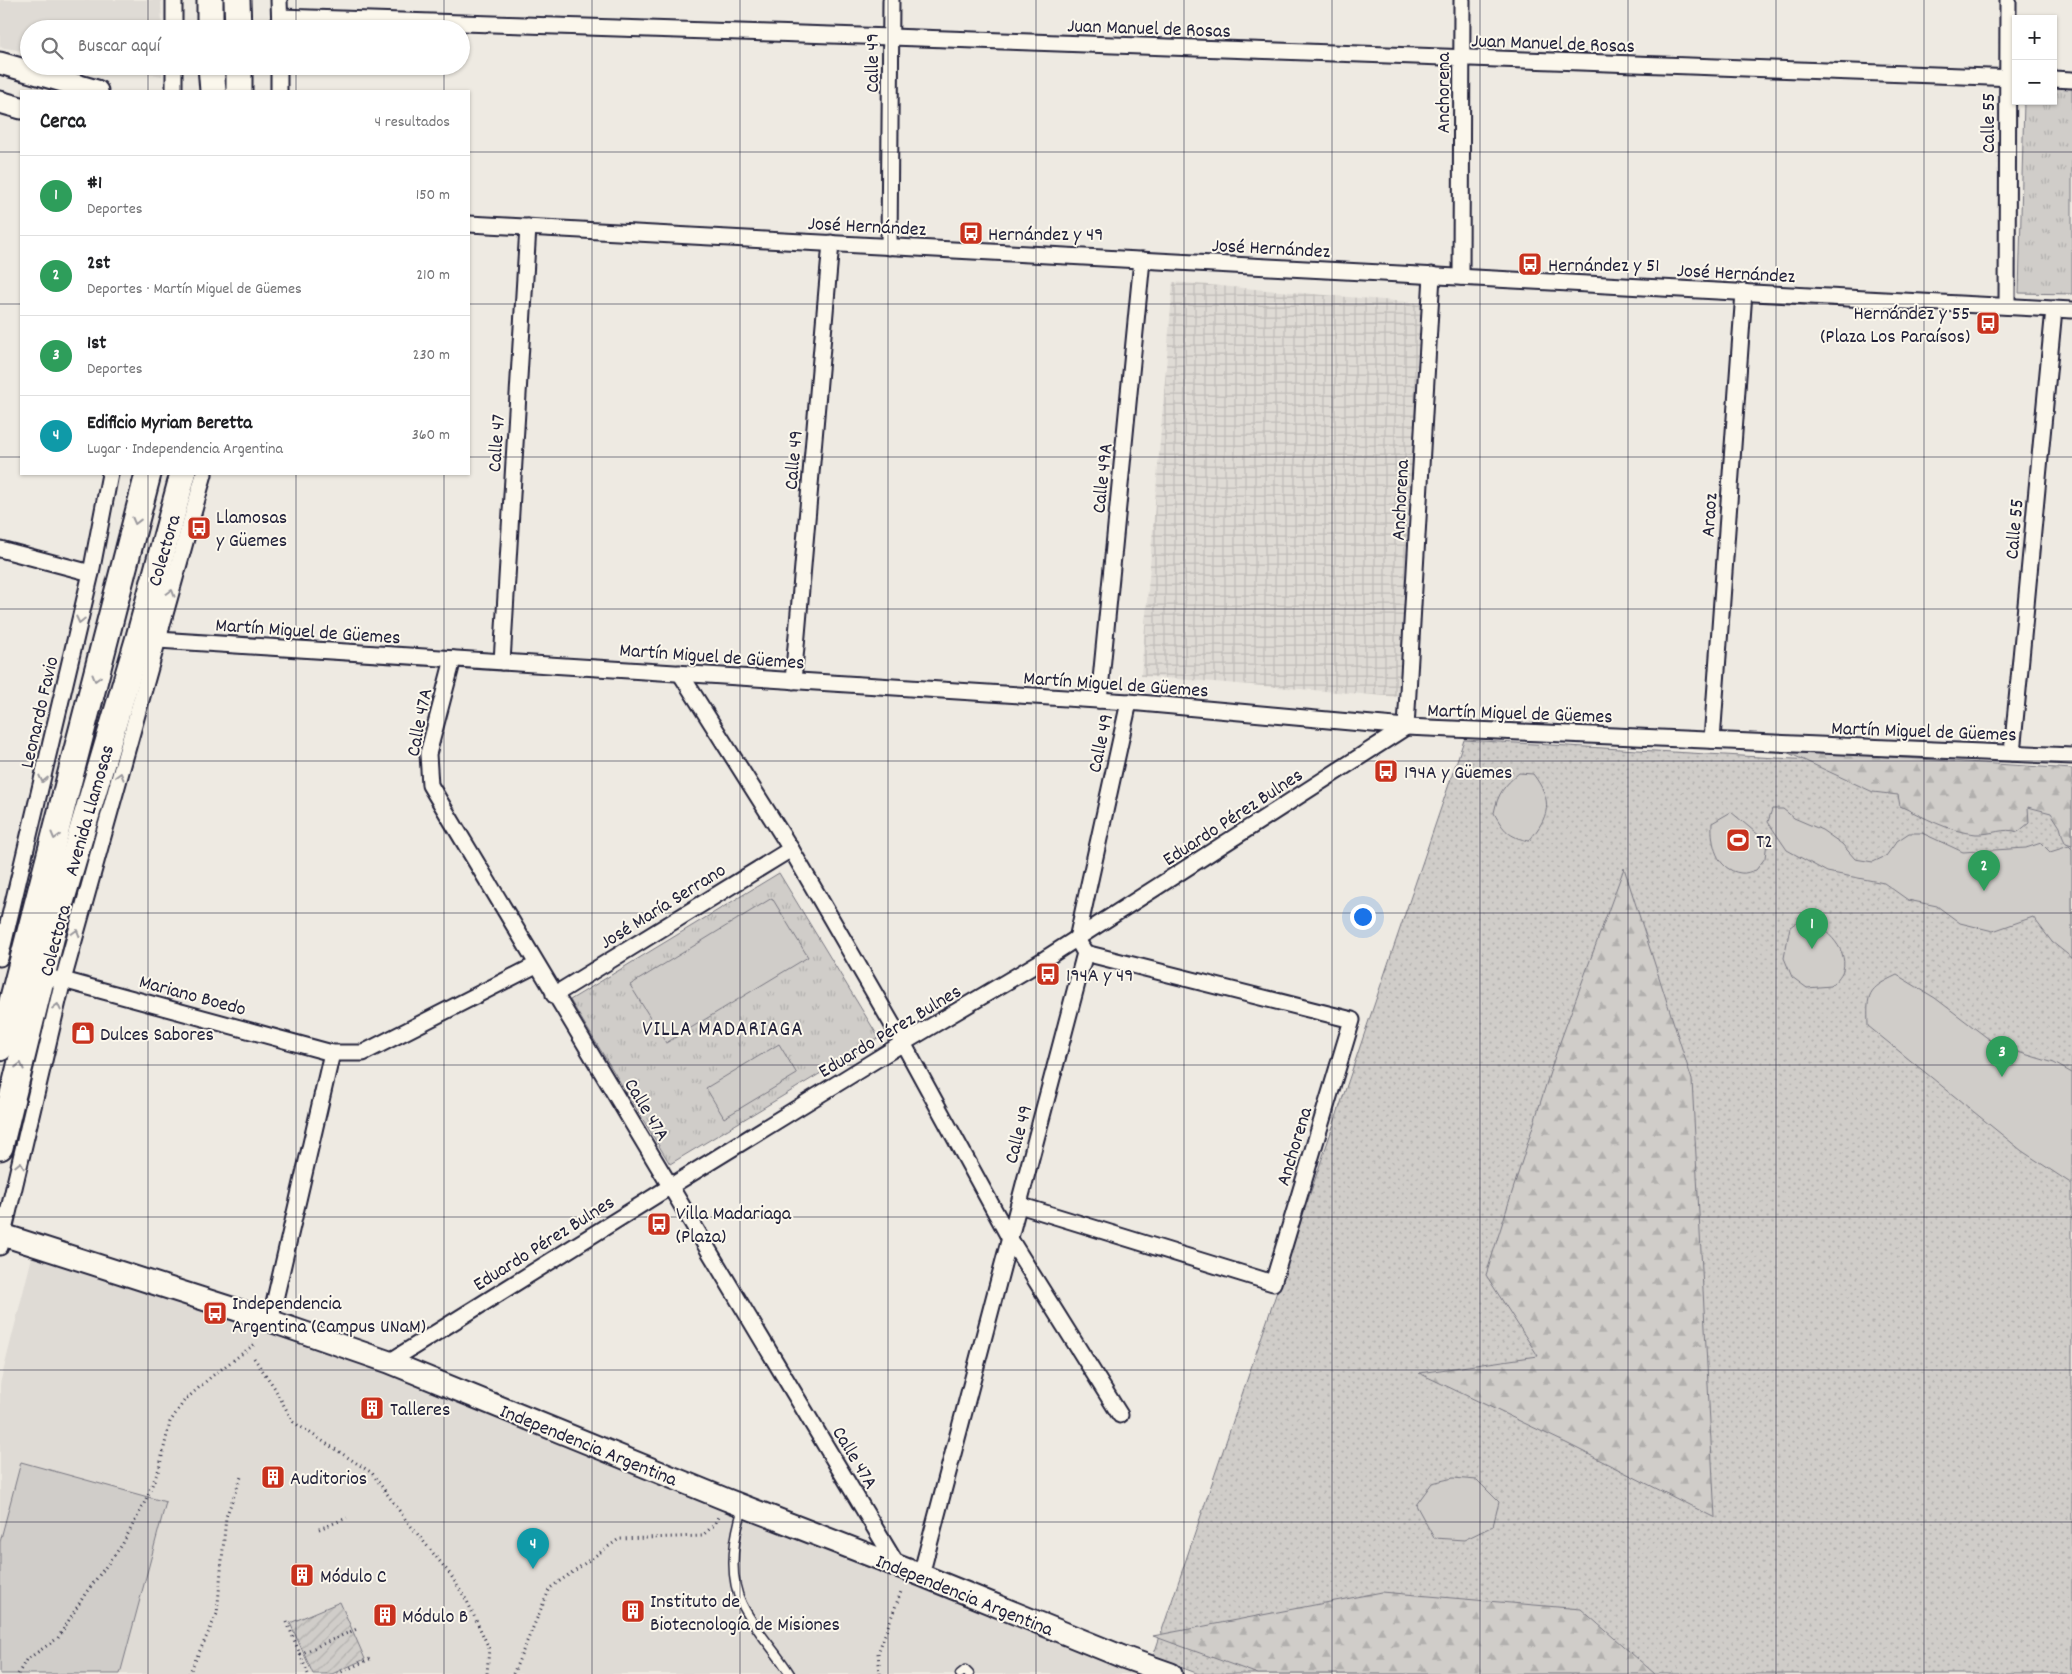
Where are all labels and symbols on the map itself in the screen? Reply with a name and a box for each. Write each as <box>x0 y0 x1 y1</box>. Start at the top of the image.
street label: Juan Manuel de Rosas <box>1067 13 1231 47</box>
street label: Juan Manuel de Rosas <box>1471 28 1635 62</box>
street label: Calle 49 <box>860 33 888 93</box>
street label: Anchorena <box>1431 52 1459 134</box>
street label: Calle 55 <box>1976 93 2004 153</box>
street label: José Hernández <box>807 211 927 245</box>
bus stop icon: Hernández y 49 <box>958 220 984 246</box>
place label: Hernández y 49 <box>988 222 1103 250</box>
street label: José Hernández <box>1211 233 1331 267</box>
bus stop icon: Hernández y 51 <box>1517 251 1543 277</box>
place label: Hernández y 51 <box>1548 253 1660 281</box>
street label: José Hernández <box>1676 258 1796 292</box>
place label: Hernández y 55 (Plaza Los Paraísos) <box>1820 301 1970 352</box>
bus stop icon: Hernández y 55 (Plaza Los Paraísos) <box>1975 310 2001 336</box>
street label: Calle 47 <box>482 413 514 473</box>
street label: Calle 49 <box>778 429 812 491</box>
street label: Calle 49A <box>1086 442 1122 515</box>
street label: Anchorena <box>1386 458 1418 541</box>
street label: Araoz <box>1695 492 1727 538</box>
street label: Calle 55 <box>1999 498 2033 561</box>
place label: Llamosas y Güemes <box>216 505 287 556</box>
street label: Colectora <box>142 511 190 590</box>
bus stop icon: Llamosas y Güemes <box>186 515 212 541</box>
one-way arrow <box>132 516 142 525</box>
one-way arrow <box>166 589 176 598</box>
street label: Martín Miguel de Güemes <box>214 613 401 653</box>
one-way arrow <box>75 616 86 625</box>
street label: Martín Miguel de Güemes <box>618 638 805 678</box>
street label: Leonardo Favio <box>14 654 67 771</box>
street label: Martín Miguel de Güemes <box>1022 666 1209 706</box>
one-way arrow <box>91 674 102 683</box>
street label: Calle 47A <box>401 686 441 759</box>
street label: Martín Miguel de Güemes <box>1427 698 1613 732</box>
street label: Calle 49 <box>1082 712 1122 776</box>
street label: Martín Miguel de Güemes <box>1831 716 2017 750</box>
street label: Avenida Llamosas <box>59 742 123 880</box>
bus stop icon: 194A y Güemes <box>1373 758 1399 784</box>
place label: 194A y Güemes <box>1404 760 1513 788</box>
street label: Eduardo Pérez Bulnes <box>1158 763 1309 874</box>
one-way arrow <box>114 772 125 781</box>
one-way arrow <box>38 774 49 783</box>
sports icon: T2 <box>1725 827 1751 853</box>
place label: T2 <box>1756 829 1773 857</box>
one-way arrow <box>50 831 61 840</box>
pin: 2 <box>1968 850 2000 891</box>
street label: José María Serrano <box>595 857 732 958</box>
street label: Colectora <box>34 901 80 980</box>
your location <box>1350 904 1376 930</box>
pin: 1 <box>1796 908 1828 949</box>
one-way arrow <box>71 929 81 938</box>
bus stop icon: 194A y 49 <box>1035 961 1061 987</box>
place label: 194A y 49 <box>1066 963 1133 991</box>
street label: Mariano Boedo <box>136 969 249 1025</box>
street label: Eduardo Pérez Bulnes <box>814 979 967 1086</box>
one-way arrow <box>51 1003 62 1012</box>
district label: VILLA MADARIAGA <box>642 1016 804 1046</box>
shop icon: Dulces Sabores <box>70 1020 96 1046</box>
place label: Dulces Sabores <box>100 1022 214 1050</box>
pin: 3 <box>1986 1036 2018 1077</box>
one-way arrow <box>14 1061 25 1070</box>
street label: Calle 47A <box>616 1074 675 1147</box>
street label: Calle 49 <box>999 1102 1041 1167</box>
street label: Anchorena <box>1271 1103 1321 1190</box>
one-way arrow <box>14 1161 25 1170</box>
street label: Eduardo Pérez Bulnes <box>468 1190 621 1299</box>
place label: Villa Madariaga (Plaza) <box>676 1201 792 1252</box>
bus stop icon: Villa Madariaga (Plaza) <box>646 1211 672 1237</box>
place label: Independencia Argentina (Campus UNaM) <box>232 1291 426 1342</box>
bus stop icon: Independencia Argentina (Campus UNaM) <box>202 1300 228 1326</box>
building icon: Talleres <box>359 1395 385 1421</box>
place label: Talleres <box>390 1397 450 1425</box>
street label: Independencia Argentina <box>495 1398 681 1495</box>
street label: Calle 47A <box>824 1422 883 1495</box>
building icon: Auditorios <box>260 1464 286 1490</box>
place label: Auditorios <box>290 1466 367 1494</box>
pin: 4 <box>517 1528 549 1569</box>
street label: Independencia Argentina <box>871 1548 1057 1645</box>
building icon: Módulo C <box>289 1562 315 1588</box>
place label: Módulo C <box>320 1564 387 1592</box>
place label: Instituto de Biotecnología de Misiones <box>650 1589 840 1640</box>
building icon: Instituto de Biotecnología de Misiones <box>620 1598 646 1624</box>
building icon: Módulo B <box>372 1602 398 1628</box>
place label: Módulo B <box>402 1604 468 1632</box>

